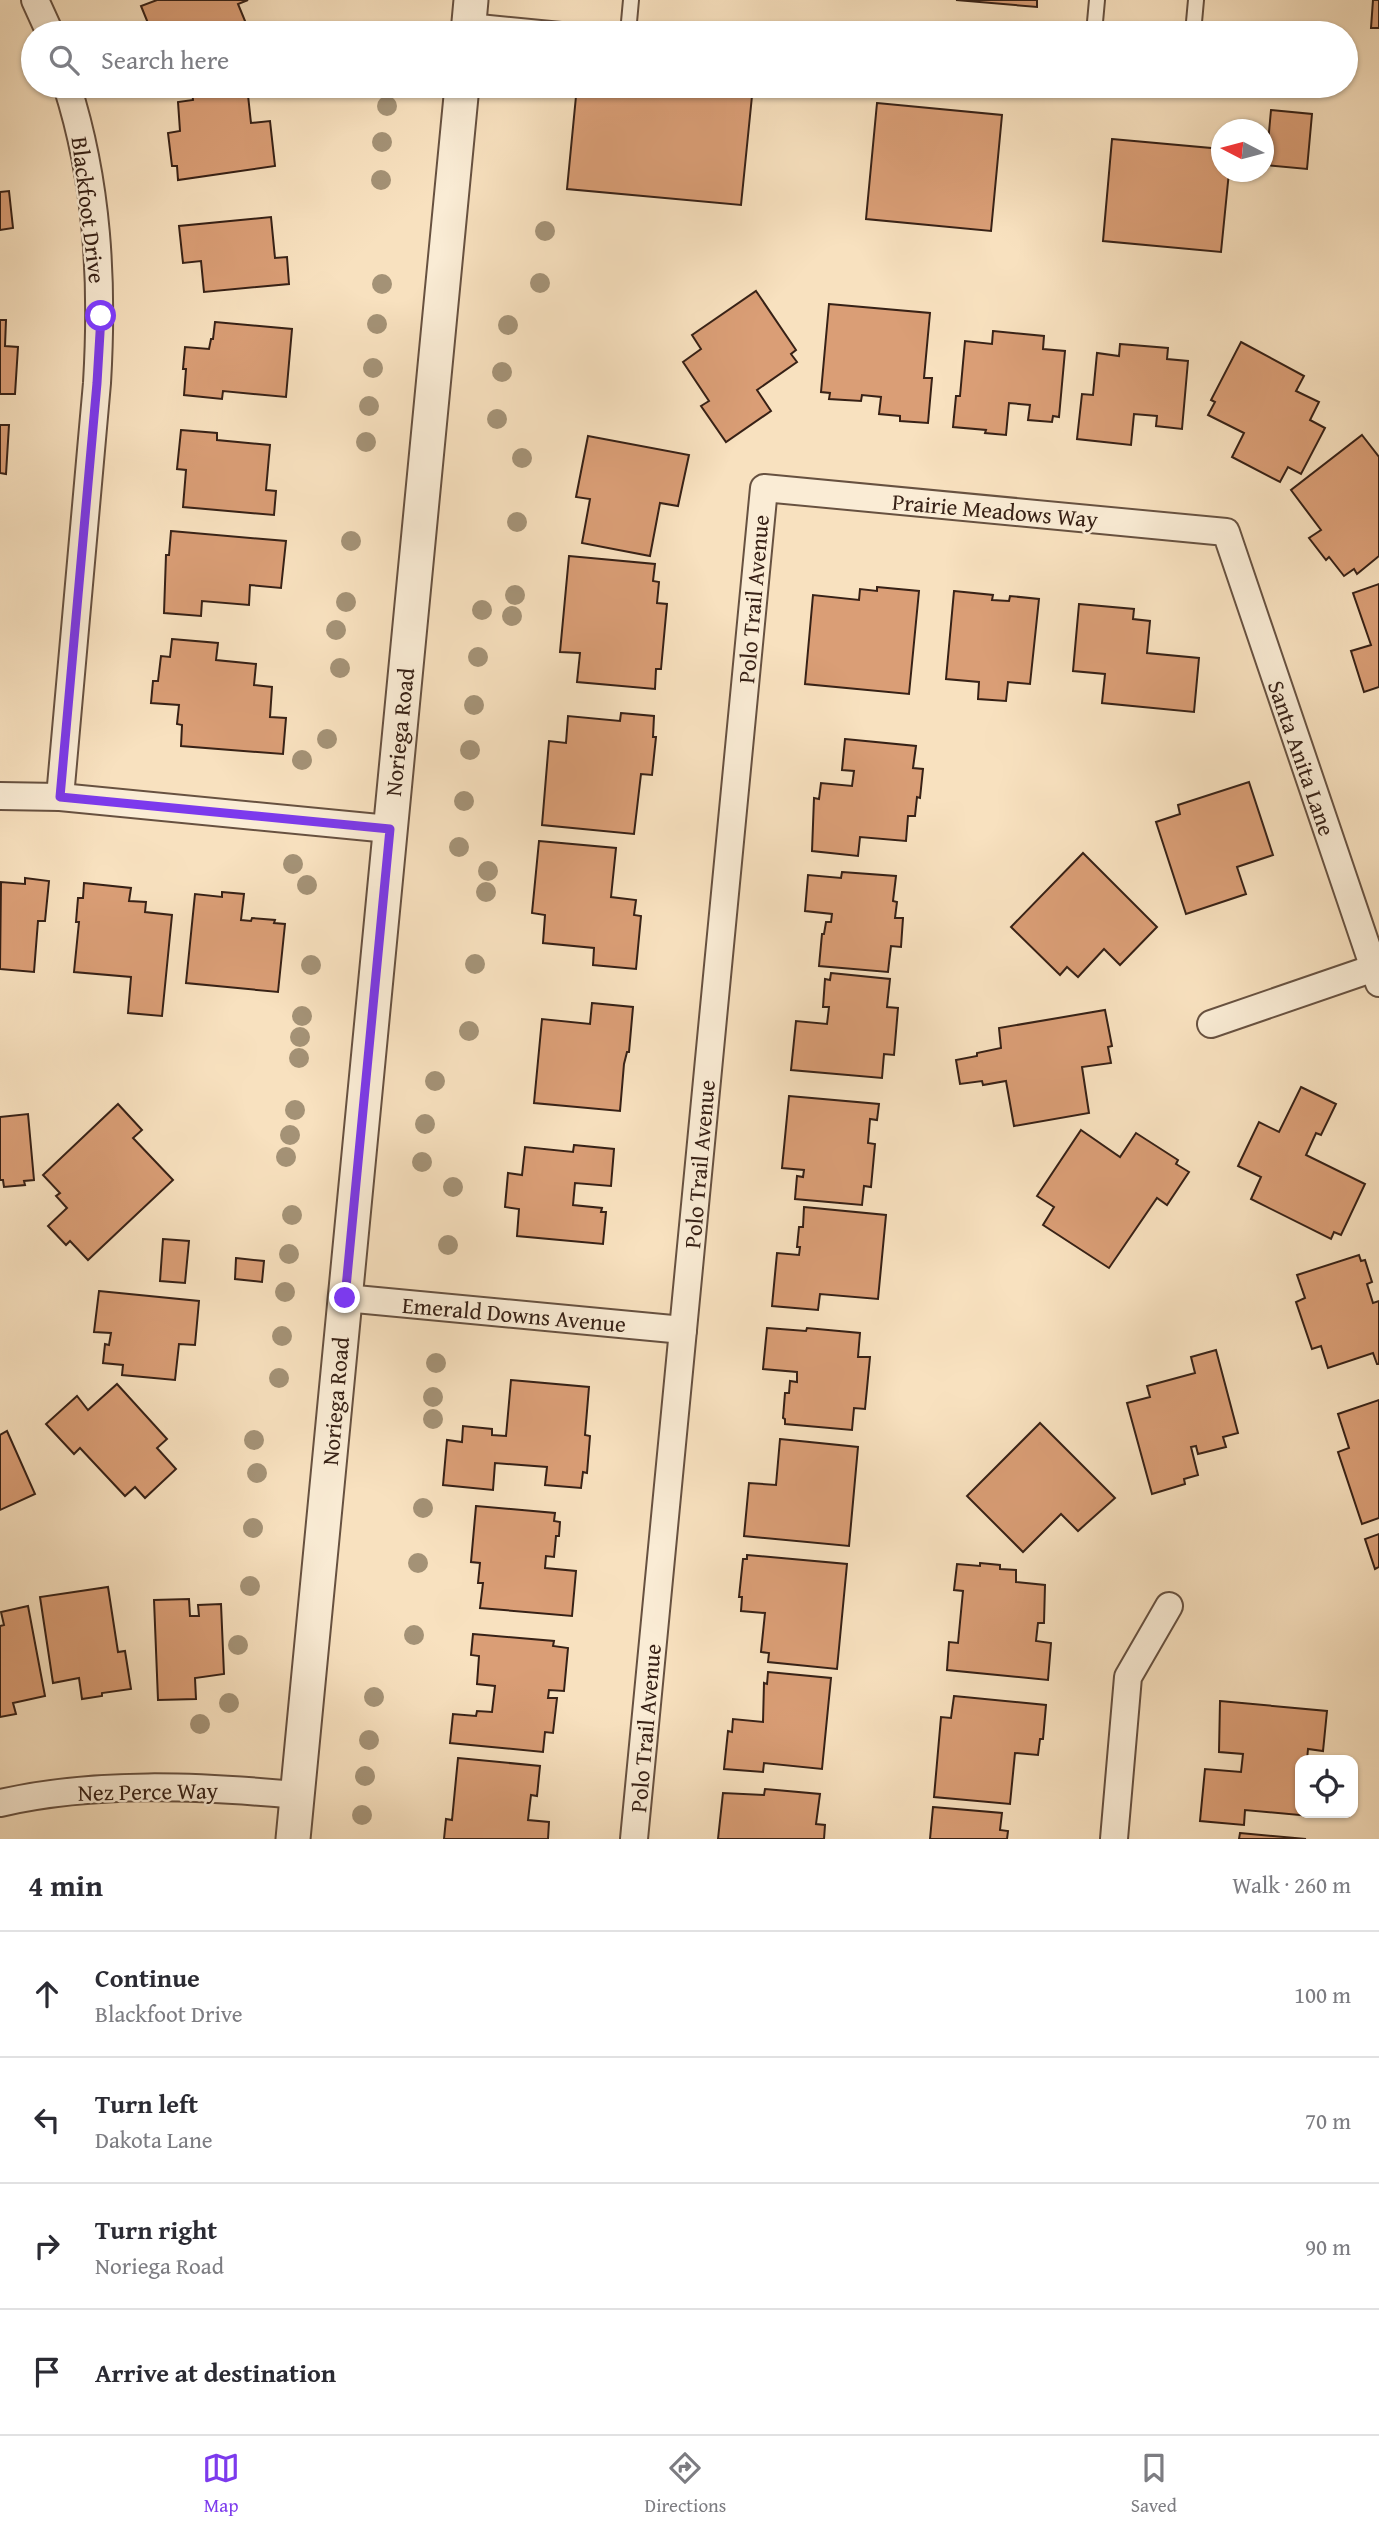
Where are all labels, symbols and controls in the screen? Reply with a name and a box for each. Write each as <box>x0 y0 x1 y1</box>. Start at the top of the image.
search box <box>21 21 1358 98</box>
text: Search here <box>101 40 229 79</box>
icon: search <box>45 41 83 79</box>
north arrow <box>1211 119 1274 182</box>
street label: Blackfoot Drive <box>64 135 114 285</box>
route start <box>85 300 116 331</box>
street label: Prairie Meadows Way <box>891 485 1100 535</box>
street label: Polo Trail Avenue <box>729 513 777 685</box>
street label: Noriega Road <box>376 665 422 798</box>
street label: Santa Anita Lane <box>1260 676 1344 840</box>
street label: Polo Trail Avenue <box>675 1078 723 1250</box>
route end <box>329 1282 360 1313</box>
street label: Emerald Downs Avenue <box>401 1288 627 1340</box>
street label: Noriega Road <box>313 1335 357 1467</box>
street label: Polo Trail Avenue <box>621 1642 669 1814</box>
map controls <box>1295 1755 1358 1818</box>
button: locate <box>1295 1755 1358 1818</box>
street label: Nez Perce Way <box>78 1773 219 1809</box>
text: 4 min <box>28 1863 103 1907</box>
text: Walk · 260 m <box>1232 1868 1351 1901</box>
text: Continue <box>95 1958 200 1997</box>
icon: ahead <box>28 1975 66 2013</box>
text: 100 m <box>1294 1978 1351 2011</box>
text: Blackfoot Drive <box>95 1997 243 2030</box>
text: Turn left <box>95 2084 198 2123</box>
icon: left <box>28 2101 66 2139</box>
text: 70 m <box>1305 2104 1351 2137</box>
text: Dakota Lane <box>95 2123 213 2156</box>
text: Turn right <box>95 2210 217 2249</box>
icon: right <box>28 2227 66 2265</box>
text: 90 m <box>1305 2230 1351 2263</box>
text: Noriega Road <box>95 2249 224 2282</box>
icon: arrive <box>28 2353 66 2391</box>
text: Arrive at destination <box>95 2353 336 2392</box>
tab: Map <box>202 2449 240 2519</box>
tab: Directions <box>645 2449 726 2519</box>
tab: Saved <box>1131 2449 1177 2519</box>

